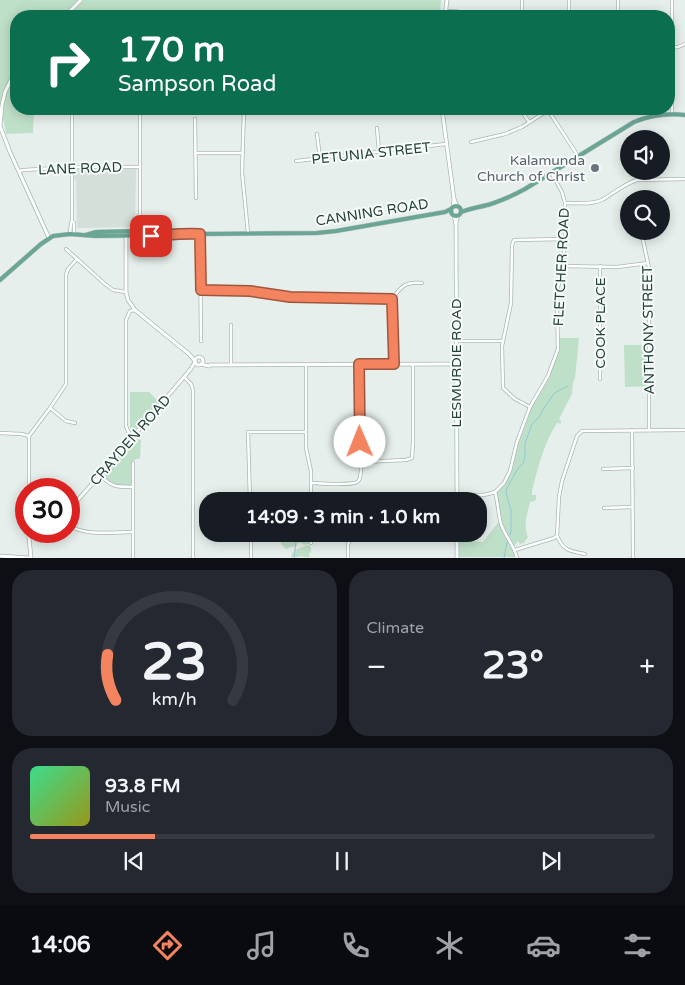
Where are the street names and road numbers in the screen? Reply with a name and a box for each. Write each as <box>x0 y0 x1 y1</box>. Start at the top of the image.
street label: PETUNIA STREET <box>311 139 432 168</box>
street label: LANE ROAD <box>38 159 122 178</box>
street label: CANNING ROAD <box>314 195 430 230</box>
street label: FLETCHER ROAD <box>550 207 573 327</box>
street label: ANTHONY STREET <box>639 265 658 395</box>
street label: COOK PLACE <box>592 277 609 369</box>
street label: LESMURDIE ROAD <box>448 299 465 427</box>
street label: CRAYDEN ROAD <box>86 391 174 489</box>

